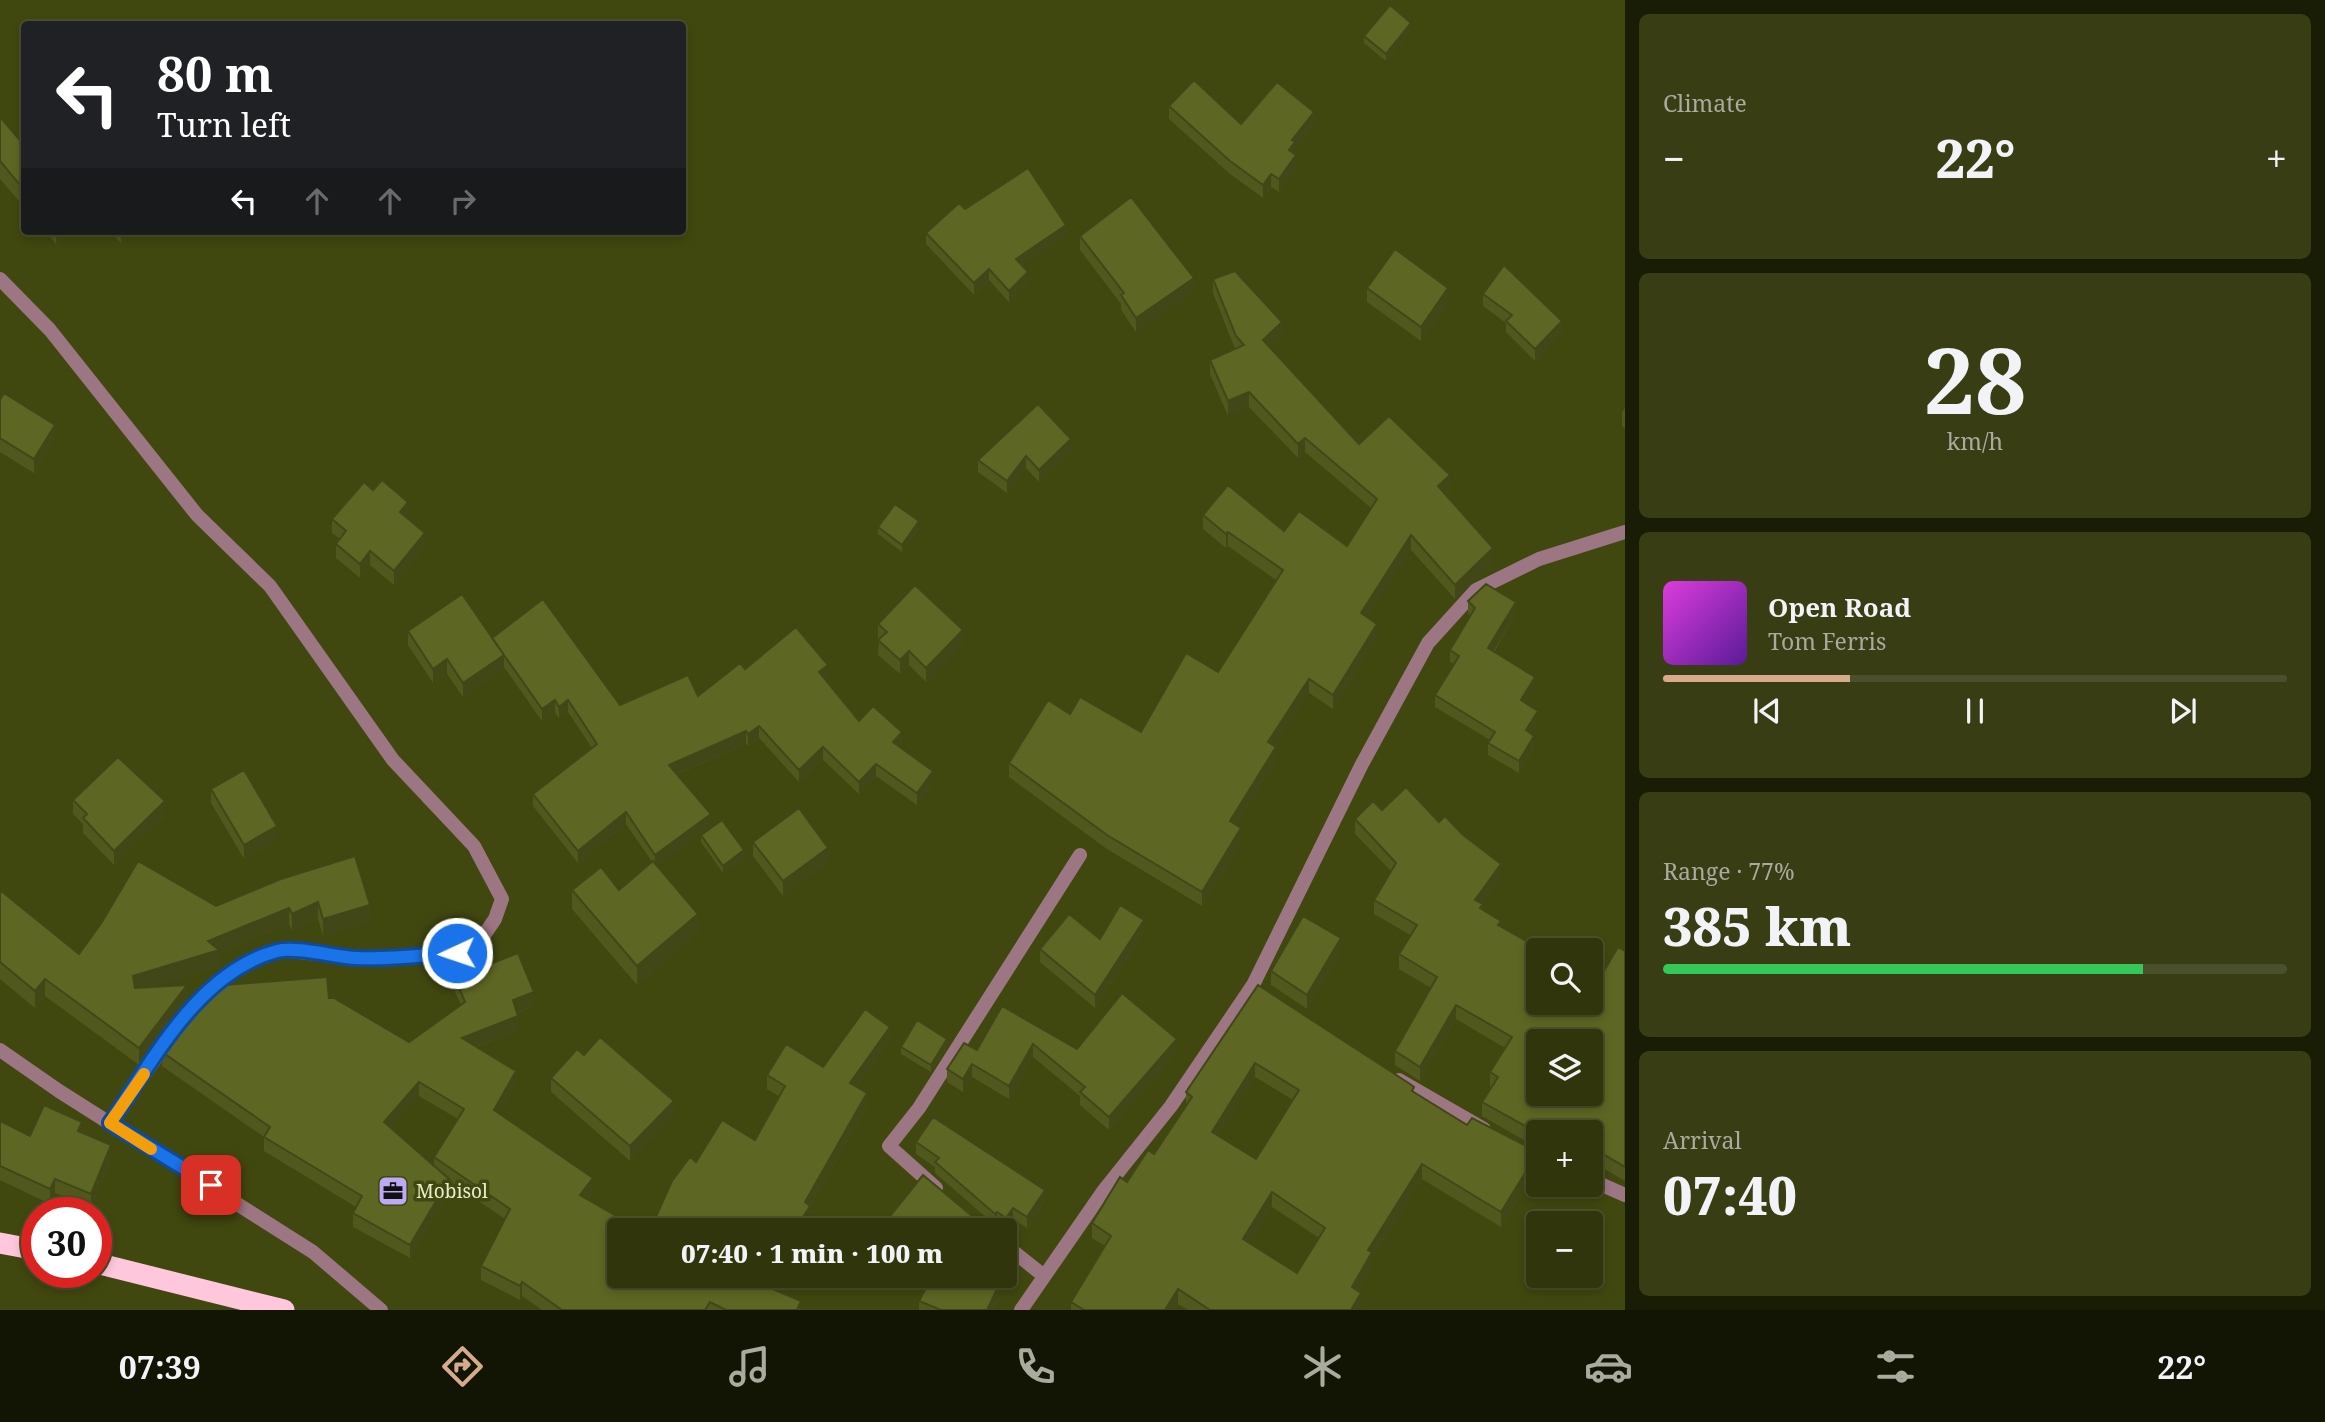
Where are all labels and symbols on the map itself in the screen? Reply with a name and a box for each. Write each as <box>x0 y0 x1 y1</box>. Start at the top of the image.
position arrow <box>420 916 494 990</box>
pin <box>181 1155 241 1215</box>
office icon: Mobisol <box>376 1174 410 1208</box>
place label: Mobisol <box>416 1178 488 1204</box>
speed limit sign: 30 <box>21 1197 112 1288</box>

